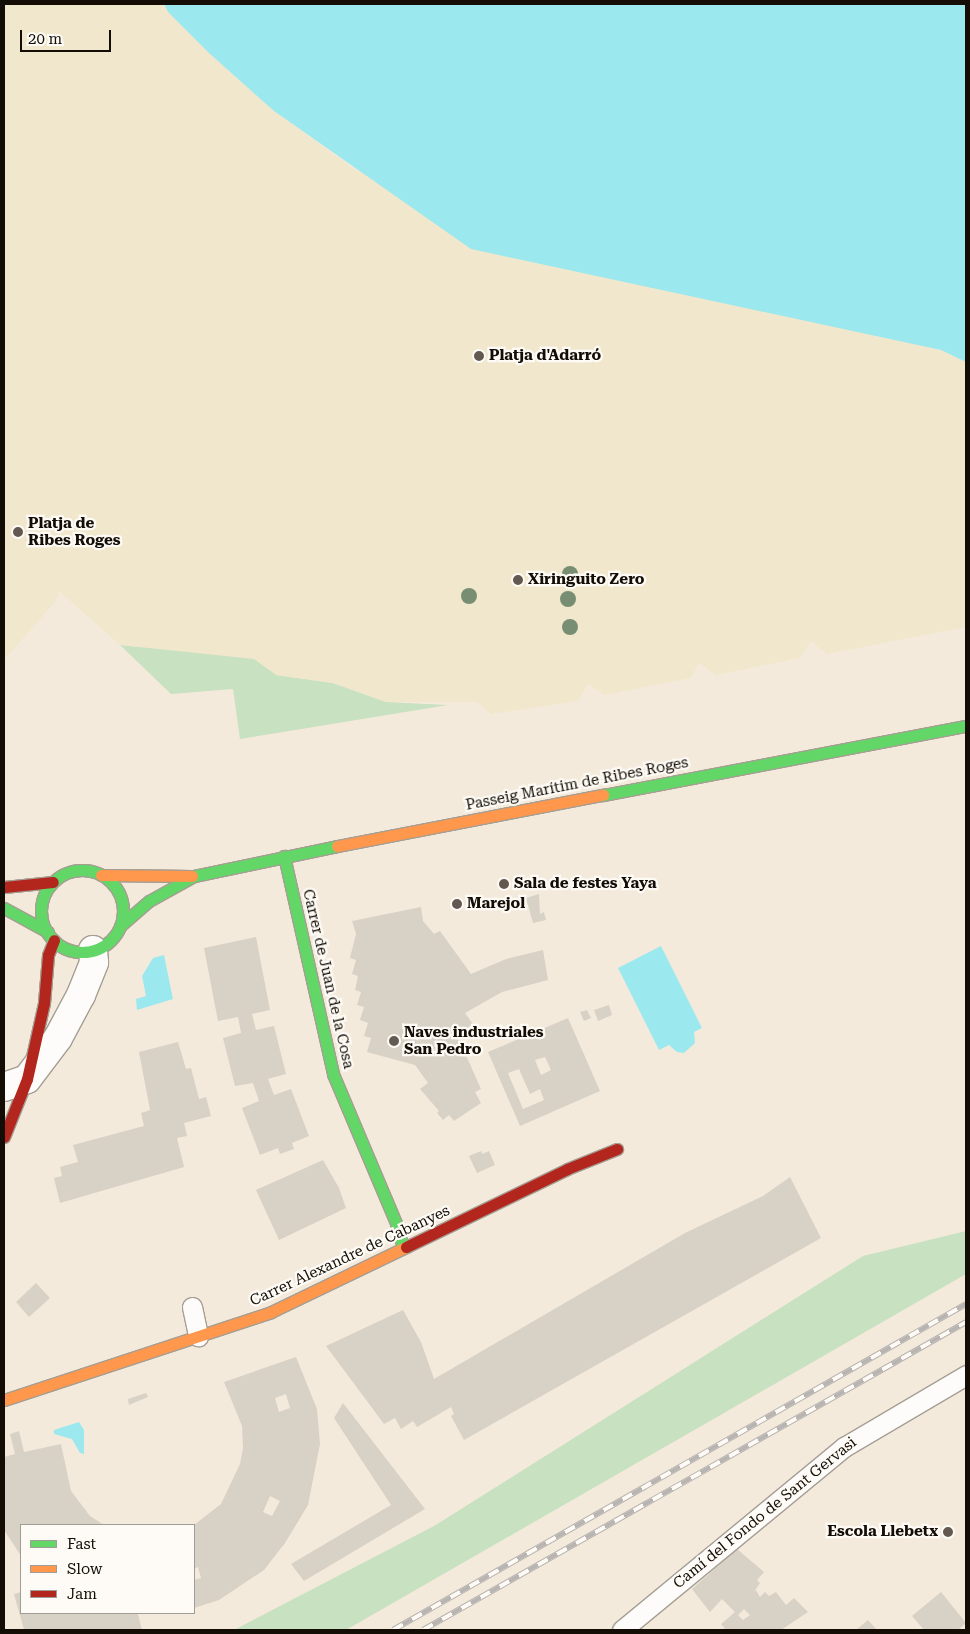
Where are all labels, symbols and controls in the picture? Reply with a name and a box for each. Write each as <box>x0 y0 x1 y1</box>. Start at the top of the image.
scale bar <box>22 20 114 52</box>
text: 20 m <box>28 30 62 48</box>
place label: Platja d'Adarró <box>489 347 601 365</box>
marker: Platja d'Adarró <box>473 350 485 362</box>
place label: Platja de Ribes Roges <box>28 514 121 549</box>
marker: Platja de Ribes Roges <box>12 526 24 538</box>
place label: Xiringuito Zero <box>528 571 645 589</box>
marker: Xiringuito Zero <box>512 574 524 586</box>
street label: Passeig Marítim de Ribes Roges <box>464 754 690 814</box>
place label: Sala de festes Yaya <box>514 875 657 893</box>
marker: Sala de festes Yaya <box>498 878 510 890</box>
street label: Carrer de Juan de la Cosa <box>299 888 357 1070</box>
place label: Marejol <box>467 895 525 913</box>
marker: Marejol <box>451 898 463 910</box>
place label: Naves industriales San Pedro <box>404 1023 544 1058</box>
marker: Naves industriales San Pedro <box>388 1035 400 1047</box>
street label: Carrer Alexandre de Cabanyes <box>247 1202 453 1310</box>
street label: Camí del Fondo de Sant Gervasi <box>670 1433 860 1593</box>
place label: Escola Llebetx <box>827 1523 938 1541</box>
legend <box>20 1524 195 1614</box>
marker: Escola Llebetx <box>942 1526 954 1538</box>
text: Fast <box>67 1535 96 1553</box>
text: Slow <box>67 1560 102 1578</box>
text: Jam <box>67 1585 97 1603</box>

